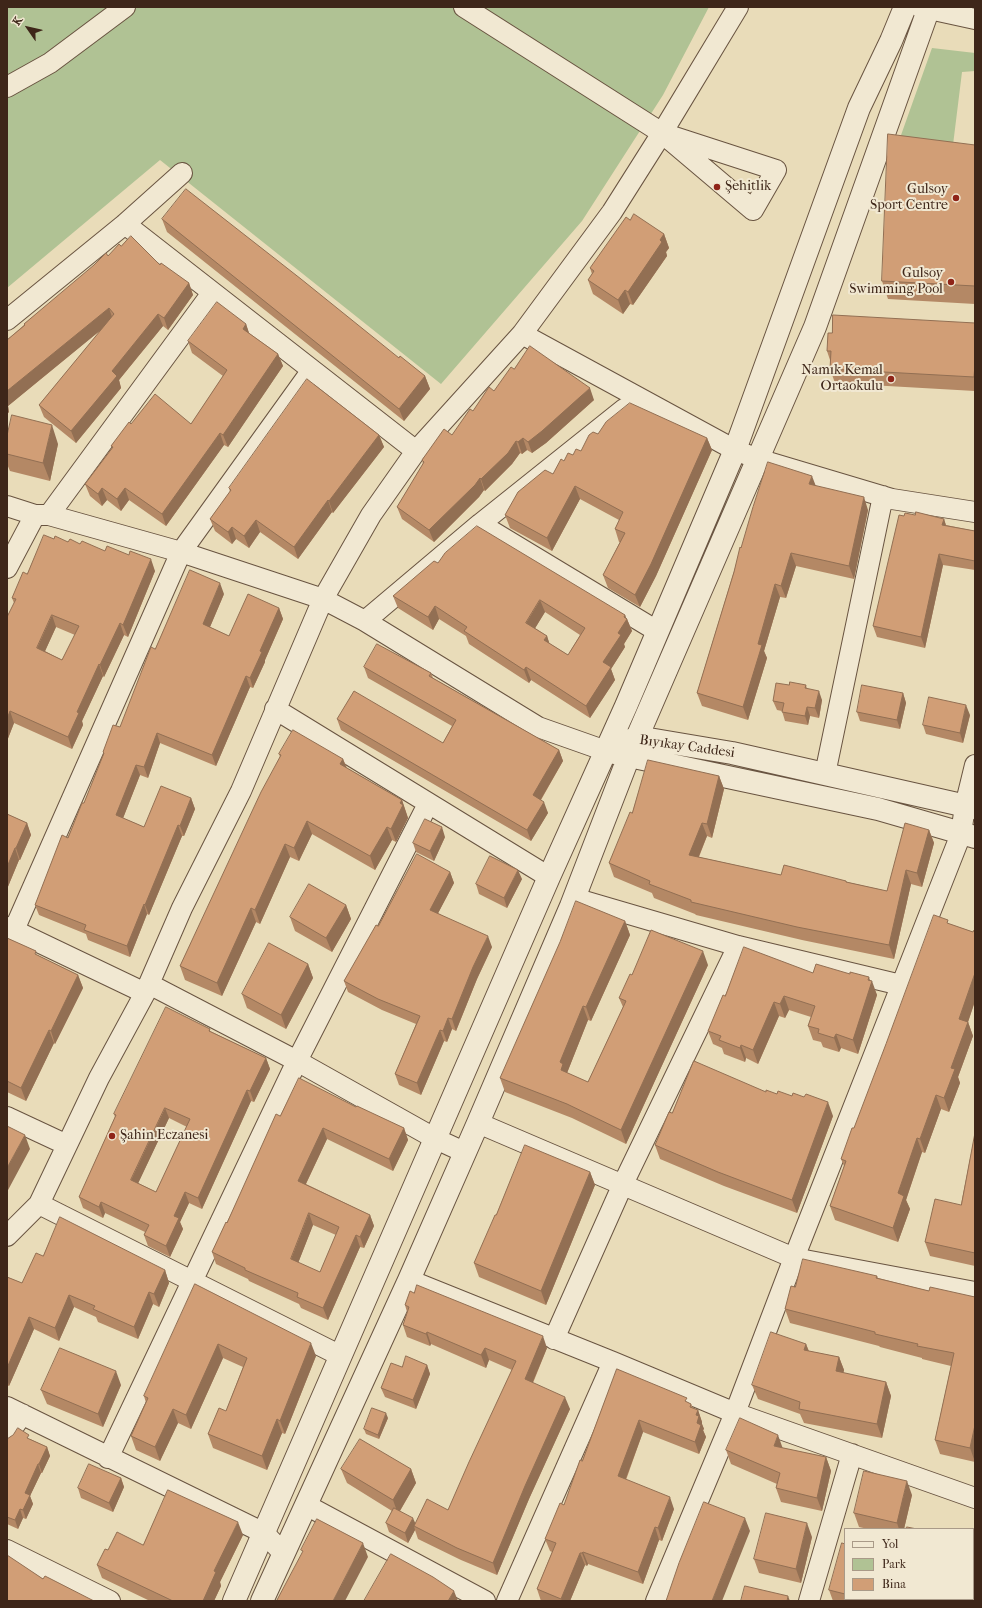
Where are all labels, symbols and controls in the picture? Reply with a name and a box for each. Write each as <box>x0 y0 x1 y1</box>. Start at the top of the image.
north arrow <box>8 8 48 48</box>
text: K <box>10 14 25 28</box>
place label: Şehitlik <box>725 179 771 195</box>
marker: Şehitlik <box>712 182 722 192</box>
place label: Gulsoy Sport Centre <box>870 182 948 214</box>
marker: Gulsoy Sport Centre <box>951 193 961 203</box>
place label: Gulsoy Swimming Pool <box>849 266 943 298</box>
marker: Gulsoy Swimming Pool <box>946 277 956 287</box>
place label: Namık Kemal Ortaokulu <box>801 363 883 396</box>
marker: Namık Kemal Ortaokulu <box>886 374 896 384</box>
street label: Bıyıkay Caddesi <box>638 732 736 762</box>
place label: Şahin Eczanesi <box>120 1128 209 1144</box>
marker: Şahin Eczanesi <box>107 1131 117 1141</box>
legend <box>844 1528 974 1600</box>
text: Yol <box>882 1537 898 1551</box>
text: Park <box>882 1557 906 1571</box>
text: Bina <box>882 1577 906 1591</box>

